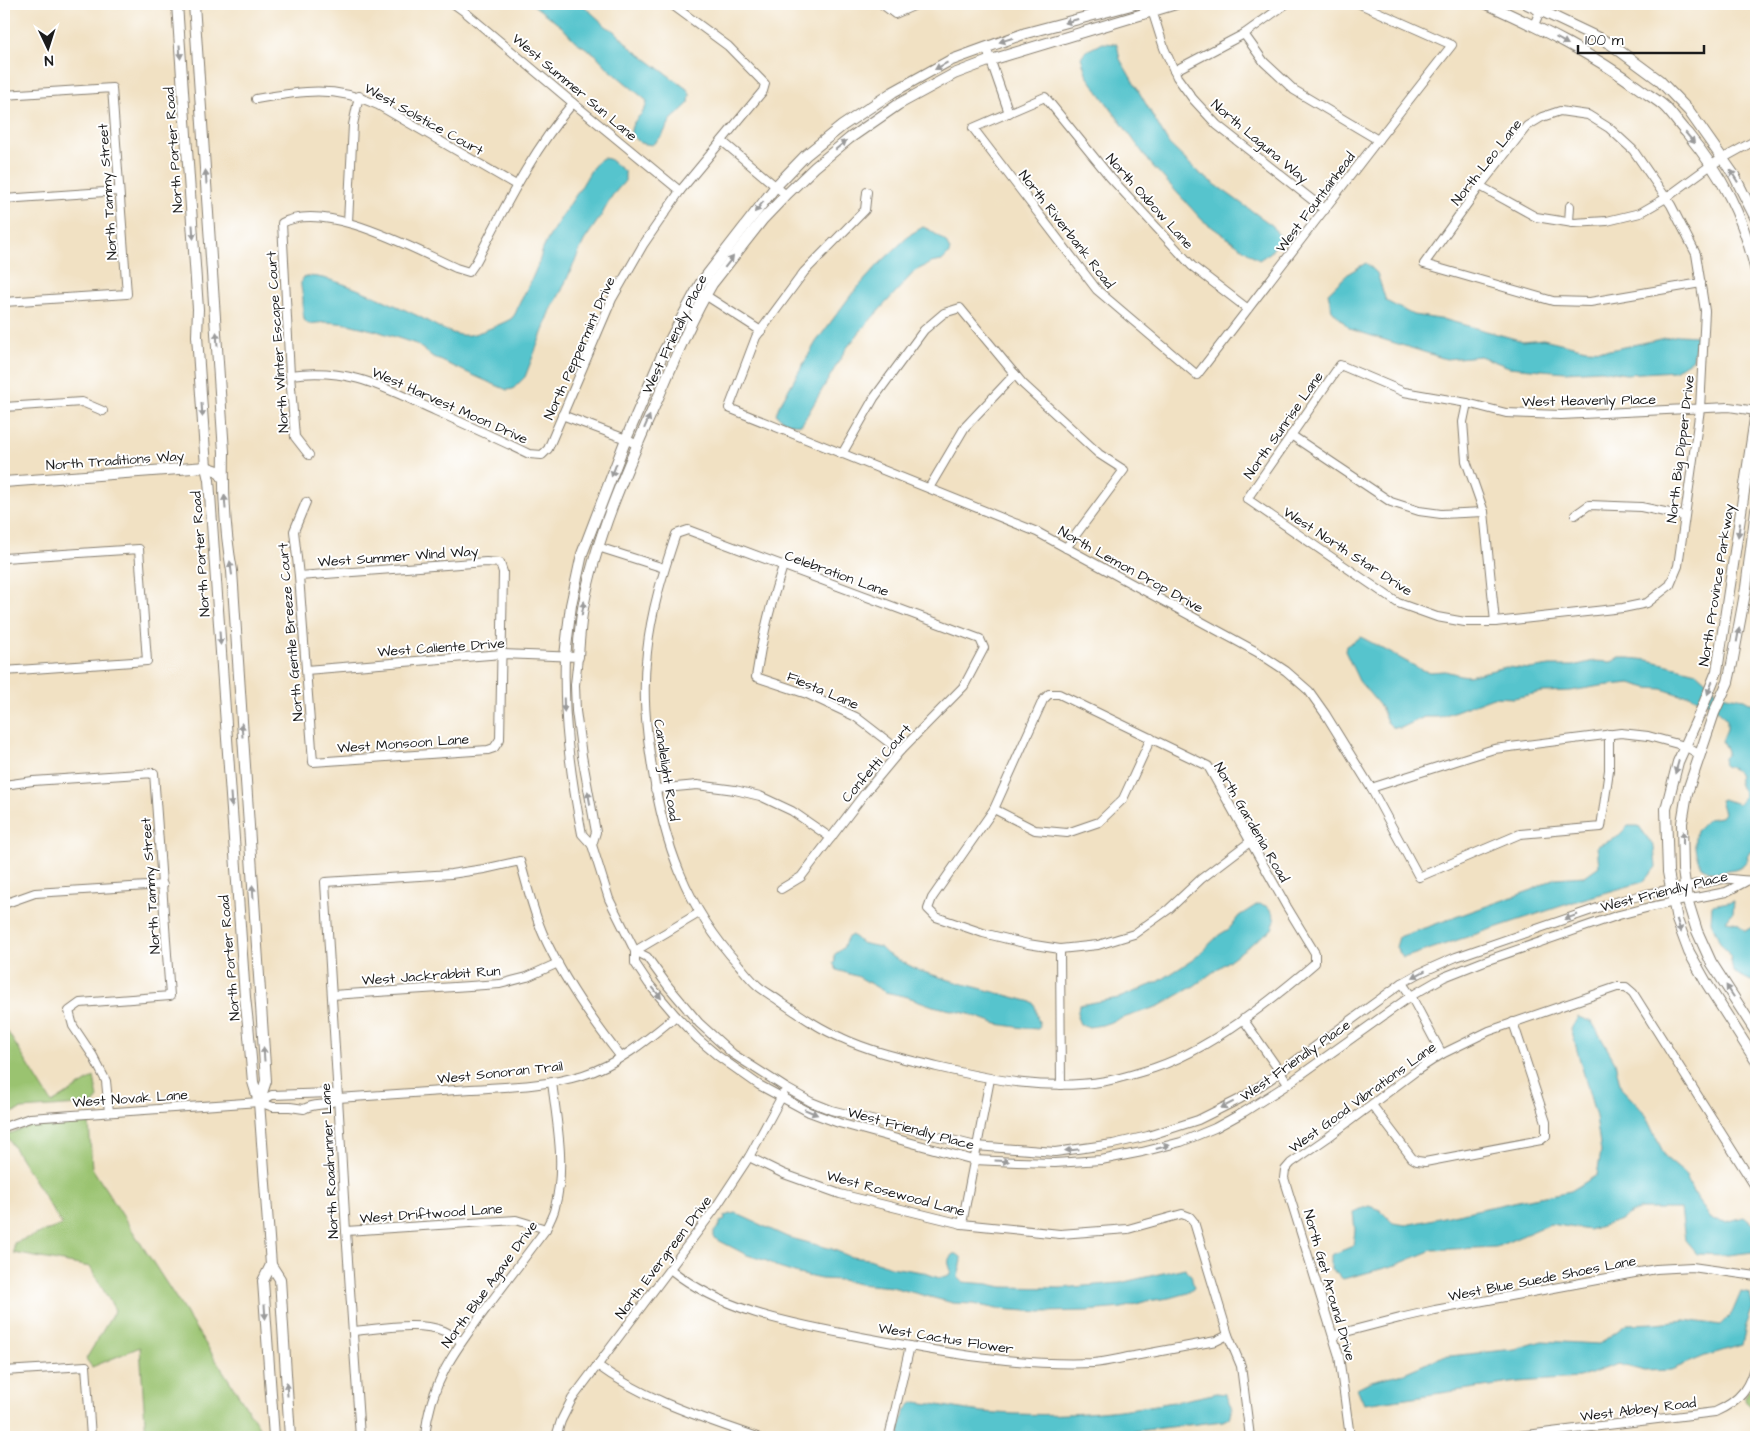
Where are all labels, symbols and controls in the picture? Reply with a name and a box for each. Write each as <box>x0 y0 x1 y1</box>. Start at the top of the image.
one-way arrow <box>1063 17 1079 25</box>
north arrow <box>22 22 72 72</box>
scale bar <box>1578 22 1704 54</box>
street label: West Summer Sun Lane <box>507 29 642 146</box>
text: 100 m <box>1585 30 1624 51</box>
one-way arrow <box>998 36 1013 44</box>
one-way arrow <box>1556 36 1569 45</box>
one-way arrow <box>177 45 185 61</box>
text: N <box>44 50 54 70</box>
one-way arrow <box>934 62 949 70</box>
street label: West Solstice Court <box>360 79 487 161</box>
street label: North Porter Road <box>160 86 188 213</box>
street label: North Laguna Way <box>1206 95 1313 189</box>
street label: North Leo Lane <box>1447 115 1527 210</box>
street label: North Tammy Street <box>93 123 123 261</box>
one-way arrow <box>1685 131 1696 144</box>
one-way arrow <box>834 140 847 151</box>
street label: West Fountainhead <box>1271 148 1360 257</box>
street label: North Oxbow Lane <box>1101 149 1198 254</box>
street label: North Riverbank Road <box>1014 166 1119 293</box>
one-way arrow <box>201 169 209 185</box>
one-way arrow <box>1729 170 1739 183</box>
one-way arrow <box>753 200 764 213</box>
one-way arrow <box>189 224 197 240</box>
street label: North Winter Escape Court <box>262 250 294 433</box>
one-way arrow <box>723 256 734 269</box>
street label: West Friendly Place <box>637 271 713 397</box>
street label: North Peppermint Drive <box>539 273 621 423</box>
one-way arrow <box>212 331 220 347</box>
street label: West Harvest Moon Drive <box>368 362 531 450</box>
street label: North Sunrise Lane <box>1239 367 1329 483</box>
street label: North Big Dipper Drive <box>1662 374 1700 524</box>
street label: West Heavenly Place <box>1522 390 1657 412</box>
one-way arrow <box>198 402 206 418</box>
one-way arrow <box>644 415 652 429</box>
street label: North Traditions Way <box>45 446 185 476</box>
one-way arrow <box>610 463 618 478</box>
street label: North Porter Road <box>187 490 215 617</box>
one-way arrow <box>220 493 228 509</box>
street label: West North Star Drive <box>1279 502 1416 601</box>
street label: North Province Parkway <box>1694 502 1740 668</box>
street label: North Lemon Drop Drive <box>1054 522 1207 618</box>
one-way arrow <box>1734 522 1742 538</box>
street label: North Gentle Breeze Court <box>273 541 309 722</box>
street label: West Summer Wind Way <box>317 541 479 573</box>
street label: Celebration Lane <box>782 546 892 602</box>
one-way arrow <box>227 559 235 575</box>
one-way arrow <box>579 600 587 616</box>
one-way arrow <box>1734 626 1742 642</box>
one-way arrow <box>216 630 224 646</box>
street label: West Caliente Drive <box>377 634 506 662</box>
street label: Fiesta Lane <box>784 667 862 715</box>
one-way arrow <box>1706 681 1714 696</box>
one-way arrow <box>561 697 569 713</box>
street label: Candlelight Road <box>648 718 684 823</box>
street label: Confetti Court <box>837 720 917 807</box>
one-way arrow <box>238 722 246 738</box>
street label: West Monsoon Lane <box>336 729 470 759</box>
street label: North Gardenia Road <box>1209 759 1294 886</box>
one-way arrow <box>1673 759 1681 774</box>
one-way arrow <box>585 789 593 805</box>
one-way arrow <box>228 792 236 808</box>
street label: North Tammy Street <box>136 817 166 955</box>
one-way arrow <box>1679 829 1687 845</box>
street label: West Friendly Place <box>1599 866 1730 917</box>
one-way arrow <box>249 884 257 900</box>
street label: North Porter Road <box>215 894 245 1021</box>
one-way arrow <box>1563 914 1578 921</box>
one-way arrow <box>1676 919 1684 934</box>
street label: West Jackrabbit Run <box>361 961 501 991</box>
one-way arrow <box>1411 970 1426 978</box>
one-way arrow <box>1725 985 1735 998</box>
one-way arrow <box>651 986 662 999</box>
street label: West Friendly Place <box>1236 1015 1355 1106</box>
street label: West Good Vibrations Lane <box>1285 1037 1441 1158</box>
one-way arrow <box>260 1046 268 1062</box>
street label: West Sonoran Trail <box>436 1056 564 1090</box>
street label: North Roadrunner Lane <box>316 1082 344 1239</box>
street label: West Novak Lane <box>72 1085 189 1113</box>
one-way arrow <box>1220 1101 1234 1109</box>
street label: West Friendly Place <box>845 1102 977 1156</box>
one-way arrow <box>804 1108 819 1116</box>
one-way arrow <box>1155 1142 1170 1150</box>
one-way arrow <box>1064 1146 1080 1154</box>
one-way arrow <box>994 1158 1010 1166</box>
street label: West Rosewood Lane <box>824 1166 968 1222</box>
street label: North Evergreen Drive <box>611 1191 717 1323</box>
street label: West Driftwood Lane <box>359 1199 504 1229</box>
street label: North Get Around Drive <box>1298 1207 1360 1364</box>
street label: North Blue Agave Drive <box>437 1217 543 1352</box>
street label: West Blue Suede Shoes Lane <box>1447 1251 1638 1307</box>
one-way arrow <box>262 1304 270 1320</box>
street label: West Cactus Flower <box>877 1318 1015 1360</box>
one-way arrow <box>283 1380 291 1396</box>
street label: West Abbey Road <box>1579 1393 1697 1427</box>

